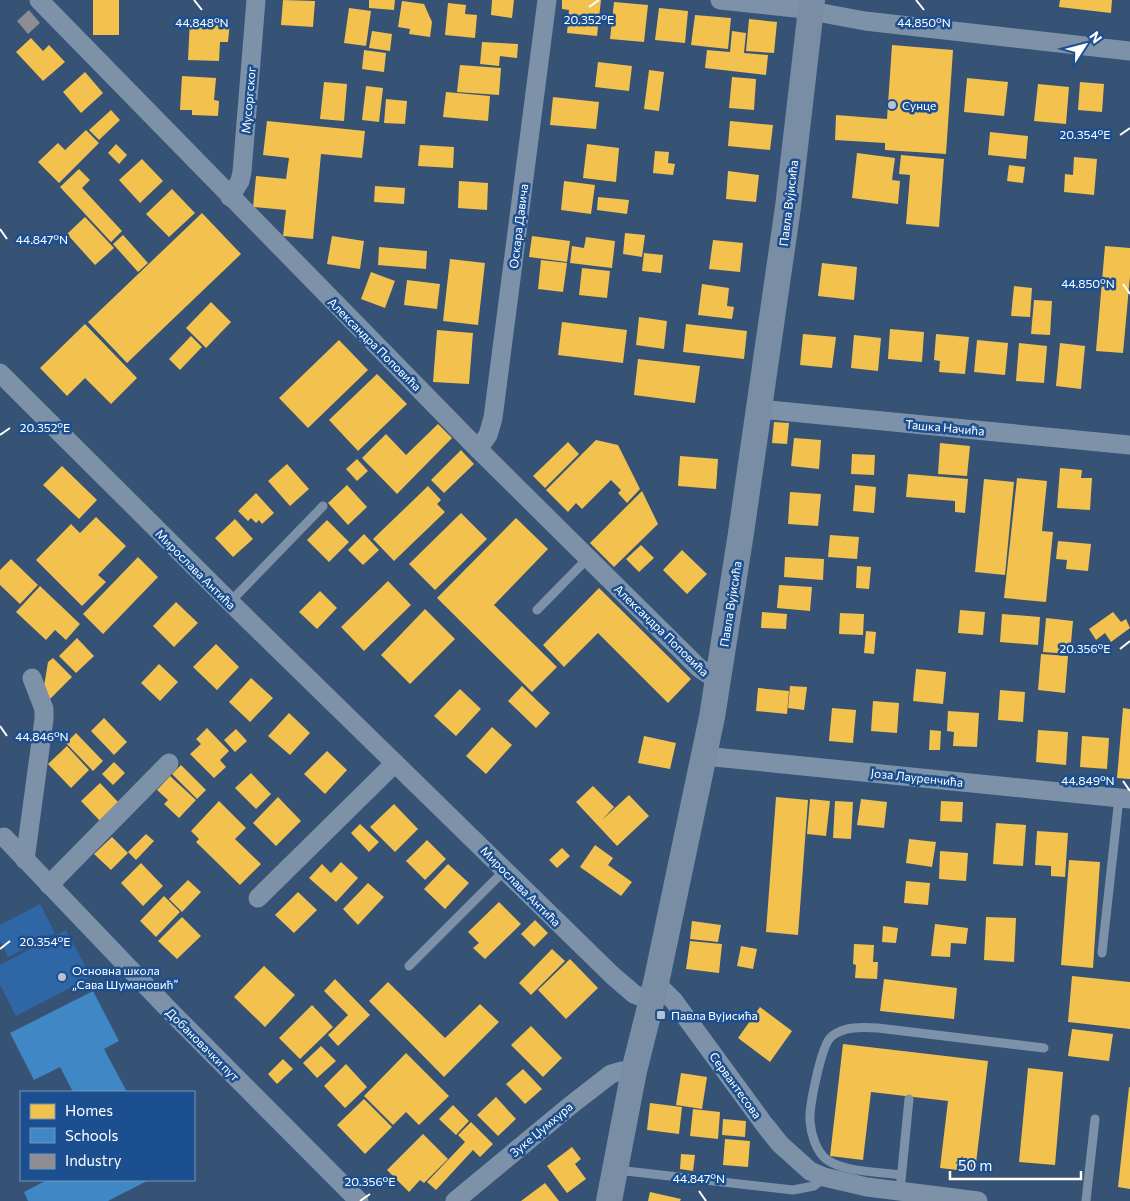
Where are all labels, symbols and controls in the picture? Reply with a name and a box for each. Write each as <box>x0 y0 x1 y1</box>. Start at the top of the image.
text: 20.352°E <box>564 12 614 26</box>
text: 44.848°N <box>175 15 229 29</box>
text: 44.850°N <box>897 15 951 29</box>
north arrow <box>1060 20 1110 70</box>
text: N <box>1086 28 1106 46</box>
street label: Мусоргског <box>238 66 258 134</box>
place label: Сунце <box>902 98 936 112</box>
marker: Сунце <box>886 99 898 111</box>
text: 20.354°E <box>1060 127 1110 141</box>
street label: Павла Вујисића <box>776 159 800 247</box>
street label: Оскара Давича <box>506 183 530 269</box>
text: 44.847°N <box>16 232 68 246</box>
text: 44.850°N <box>1061 276 1115 290</box>
street label: Александра Поповића <box>326 295 424 393</box>
street label: Ташка Начића <box>905 417 985 437</box>
text: 20.352°E <box>20 420 70 434</box>
street label: Мирослава Антића <box>153 526 239 612</box>
street label: Павла Вујисића <box>716 560 744 648</box>
street label: Александра Поповића <box>612 581 712 679</box>
text: 20.356°E <box>1060 641 1110 655</box>
text: 44.846°N <box>15 729 69 743</box>
street label: Јоза Лауренчића <box>870 765 964 790</box>
text: 44.849°N <box>1061 773 1115 787</box>
street label: Мирослава Антића <box>478 843 564 929</box>
text: 20.354°E <box>20 934 70 948</box>
place label: Основна школа „Сава Шумановић” <box>72 963 178 991</box>
marker: Основна школа „Сава Шумановић” <box>56 971 68 983</box>
street label: Добановачки пут <box>164 1005 243 1084</box>
place label: Павла Вујисића <box>671 1008 758 1022</box>
marker: Павла Вујисића <box>655 1009 667 1021</box>
street label: Сервантесова <box>707 1049 765 1121</box>
legend <box>20 1091 195 1181</box>
street label: Зуке Џумхура <box>507 1099 575 1159</box>
text: Homes <box>65 1101 113 1119</box>
text: Schools <box>65 1126 119 1144</box>
scale bar <box>950 1148 1081 1180</box>
text: Industry <box>65 1151 122 1169</box>
text: 50 m <box>958 1156 992 1174</box>
text: 44.847°N <box>673 1171 725 1185</box>
text: 20.356°E <box>345 1174 395 1188</box>

